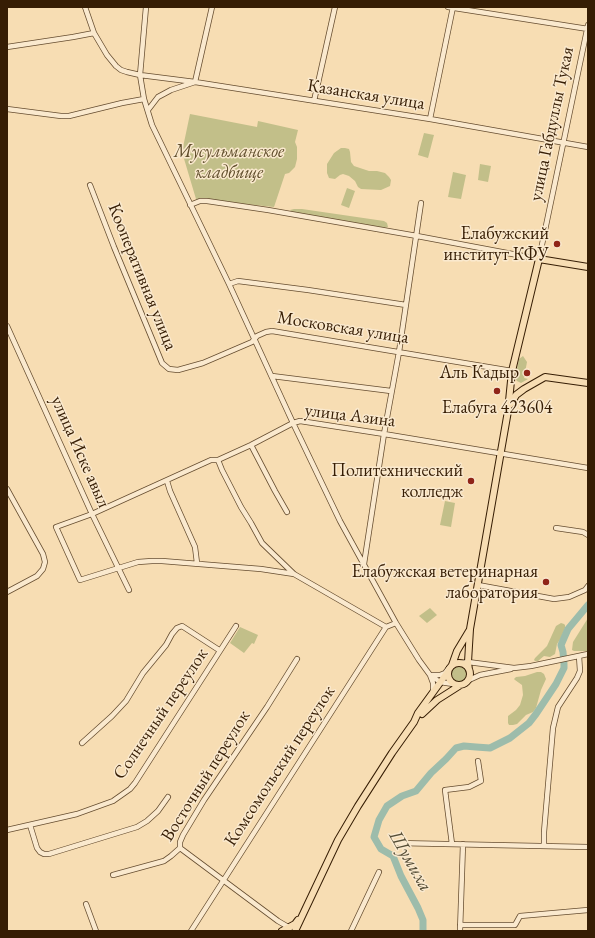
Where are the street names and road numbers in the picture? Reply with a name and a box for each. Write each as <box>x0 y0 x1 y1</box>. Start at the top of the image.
street label: улица Габдуллы Тукая <box>525 45 579 203</box>
street label: Казанская улица <box>306 75 426 115</box>
street label: Кооперативная улица <box>103 200 181 354</box>
street label: Московская улица <box>276 307 410 349</box>
street label: улица Иске авыл <box>46 393 114 511</box>
street label: улица Азина <box>304 400 396 432</box>
street label: Солнечный переулок <box>109 644 213 784</box>
street label: Комсомольский переулок <box>220 682 340 850</box>
street label: Восточный переулок <box>157 706 255 846</box>

